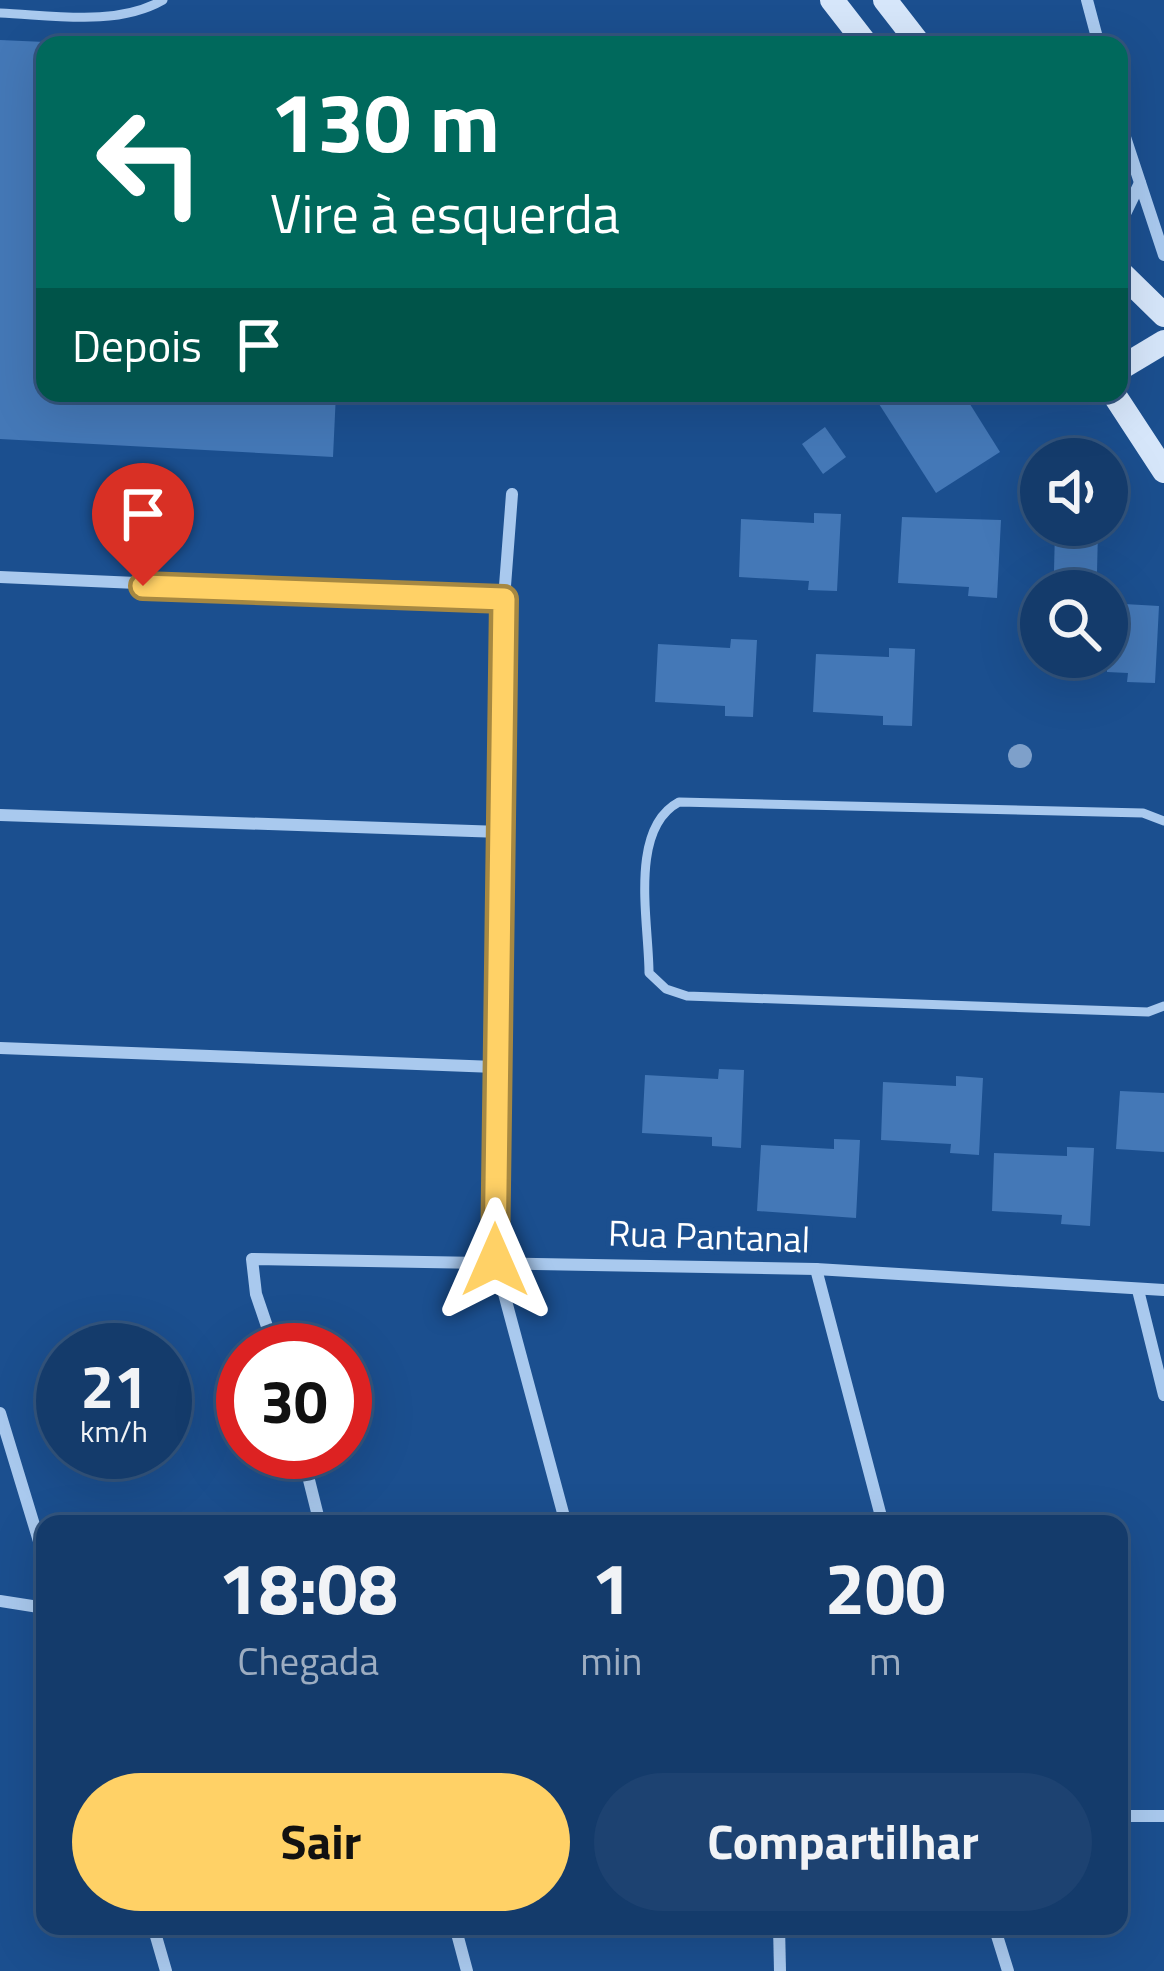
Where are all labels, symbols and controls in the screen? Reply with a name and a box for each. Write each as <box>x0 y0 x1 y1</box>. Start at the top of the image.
text: 130 m <box>270 57 500 185</box>
icon: left <box>72 84 228 240</box>
text: Vire à esquerda <box>270 172 620 254</box>
text: Depois <box>72 311 202 379</box>
icon: arrive <box>226 312 292 378</box>
map controls <box>1020 438 1128 678</box>
button: sound <box>1020 438 1128 546</box>
pin <box>92 463 194 586</box>
icon: arrive <box>110 481 176 547</box>
button: search <box>1020 570 1128 678</box>
position arrow <box>432 1197 558 1323</box>
street label: Rua Pantanal <box>607 1204 811 1267</box>
speed limit sign: 30 <box>216 1323 372 1479</box>
text: 21 <box>80 1340 148 1431</box>
text: km/h <box>80 1408 148 1454</box>
text: 18:08 <box>218 1532 398 1642</box>
text: 1 <box>591 1532 632 1642</box>
text: 200 <box>825 1532 946 1642</box>
text: Chegada <box>237 1631 379 1690</box>
text: min <box>580 1631 642 1690</box>
text: m <box>869 1631 901 1690</box>
button: Sair <box>72 1773 570 1911</box>
button: Compartilhar <box>594 1773 1092 1911</box>

